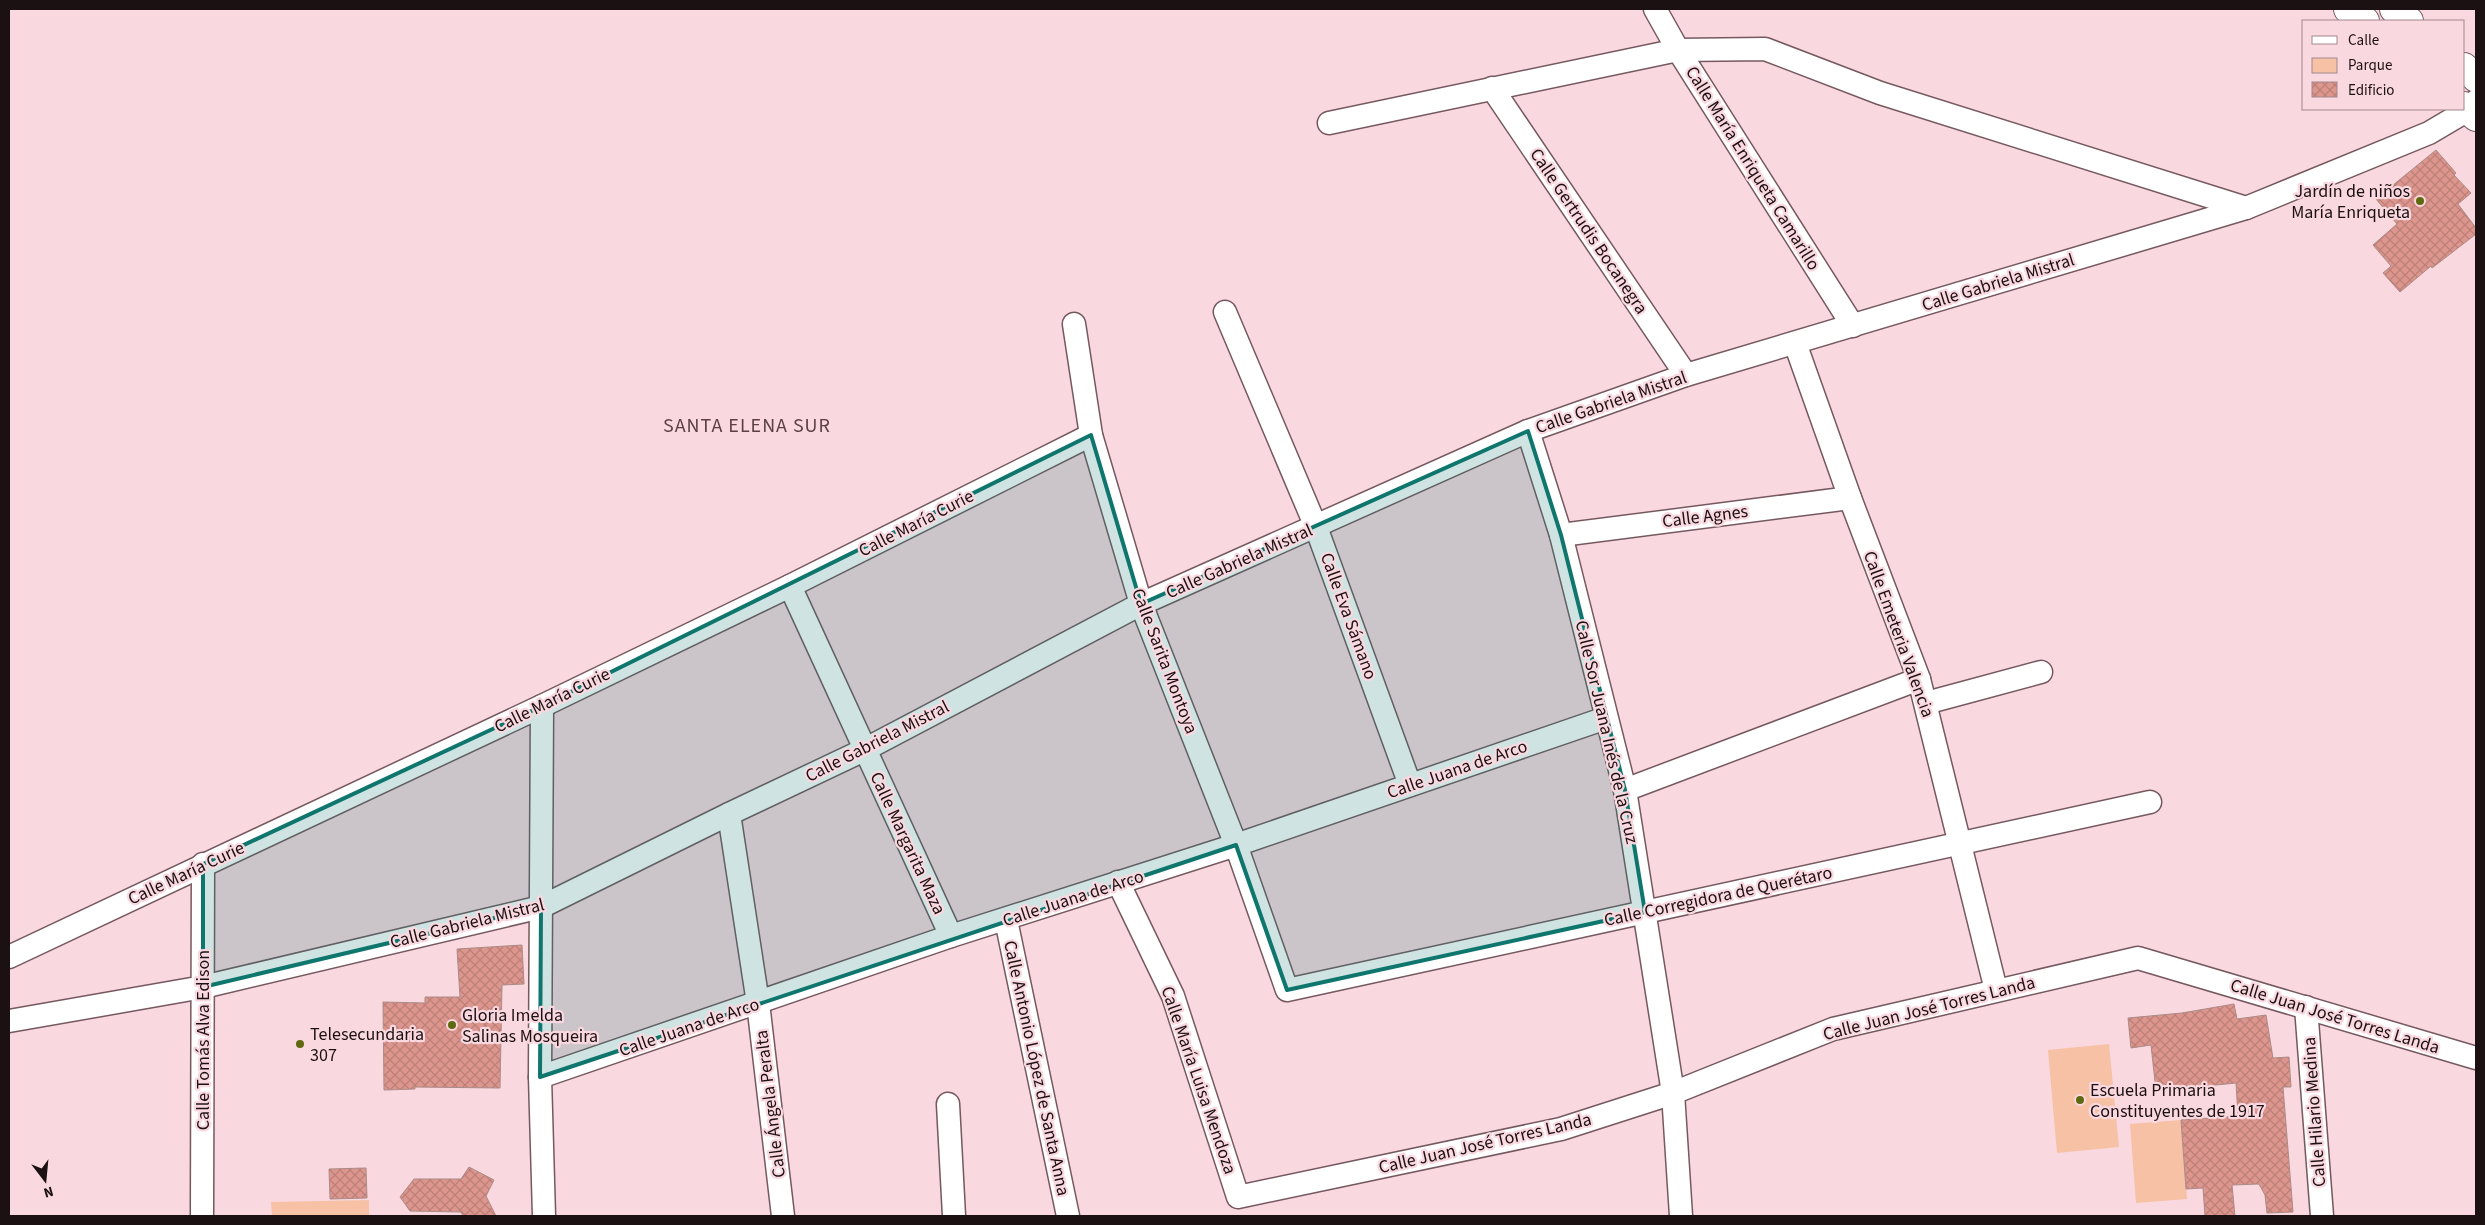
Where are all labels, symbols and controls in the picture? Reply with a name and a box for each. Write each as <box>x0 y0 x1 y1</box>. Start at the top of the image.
legend <box>2302 20 2465 110</box>
text: Calle <box>2348 30 2379 51</box>
text: Parque <box>2348 55 2392 76</box>
street label: Calle María Enriqueta Camarillo <box>1679 61 1826 275</box>
text: Edificio <box>2348 80 2395 101</box>
street label: Calle Gertrudis Bocanegra <box>1524 143 1653 319</box>
place label: Jardín de niños María Enriqueta <box>2291 179 2410 225</box>
marker: Jardín de niños María Enriqueta <box>2414 195 2426 207</box>
street label: Calle Gabriela Mistral <box>1919 247 2078 318</box>
street label: Calle Gabriela Mistral <box>1532 365 1690 440</box>
district label: SANTA ELENA SUR <box>663 412 831 440</box>
street label: Calle María Curie <box>854 484 978 563</box>
street label: Calle Agnes <box>1661 499 1749 534</box>
street label: Calle Gabriela Mistral <box>1162 518 1317 605</box>
street label: Calle Emeteria Valencia <box>1857 548 1940 721</box>
street label: Calle Eva Sámano <box>1314 549 1383 683</box>
street label: Calle Sarita Montoya <box>1125 585 1204 738</box>
street label: Calle Sor Juana Inés de la Cruz <box>1569 618 1644 847</box>
street label: Calle María Curie <box>490 662 614 739</box>
street label: Calle Gabriela Mistral <box>801 694 953 789</box>
street label: Calle Juana de Arco <box>1384 734 1531 805</box>
street label: Calle Margarita Maza <box>864 768 952 919</box>
street label: Calle María Curie <box>124 835 249 911</box>
street label: Calle Corregidora de Querétaro <box>1602 860 1834 933</box>
street label: Calle Juana de Arco <box>999 864 1147 933</box>
street label: Calle Gabriela Mistral <box>387 892 547 955</box>
street label: Calle Antonio López de Santa Anna <box>997 938 1076 1198</box>
street label: Calle Tomás Alva Edison <box>191 950 216 1130</box>
street label: Calle Juan José Torres Landa <box>1820 970 2038 1047</box>
street label: Calle Juan José Torres Landa <box>2227 973 2443 1060</box>
street label: Calle María Luisa Mendoza <box>1155 983 1242 1178</box>
street label: Calle Juana de Arco <box>616 992 763 1063</box>
place label: Gloria Imelda Salinas Mosqueira <box>462 1003 598 1049</box>
marker: Gloria Imelda Salinas Mosqueira <box>446 1019 458 1031</box>
place label: Telesecundaria 307 <box>310 1022 424 1068</box>
street label: Calle Ángela Peralta <box>749 1029 792 1179</box>
street label: Calle Hilario Medina <box>2297 1036 2332 1188</box>
marker: Telesecundaria 307 <box>294 1038 306 1050</box>
place label: Escuela Primaria Constituyentes de 1917 <box>2090 1078 2265 1124</box>
marker: Escuela Primaria Constituyentes de 1917 <box>2074 1094 2086 1106</box>
street label: Calle Juan José Torres Landa <box>1376 1107 1594 1180</box>
north arrow <box>20 1155 70 1205</box>
text: N <box>41 1181 56 1202</box>

